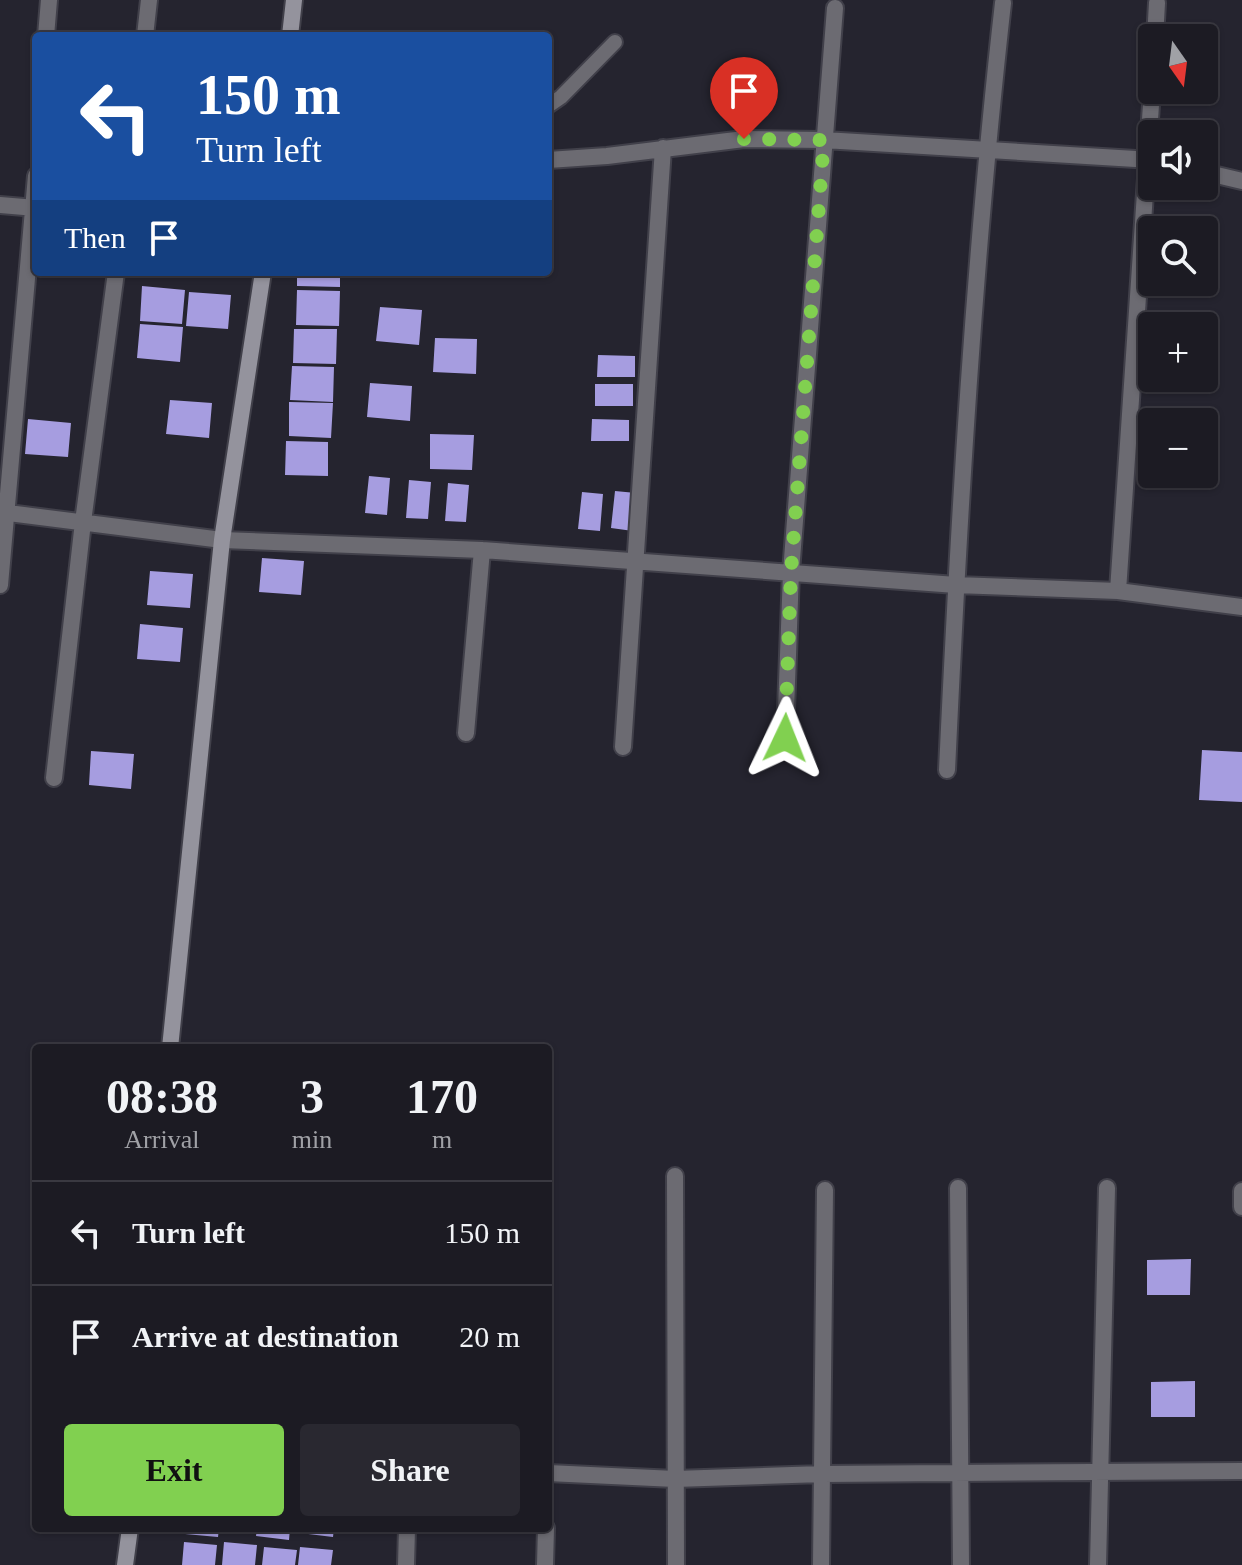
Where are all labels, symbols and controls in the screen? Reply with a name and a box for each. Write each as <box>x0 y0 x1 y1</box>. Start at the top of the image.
north arrow <box>1138 24 1218 104</box>
map controls <box>1138 24 1218 488</box>
pin <box>710 57 778 139</box>
icon: left <box>64 64 168 168</box>
text: 150 m <box>196 64 341 126</box>
icon: arrive <box>722 69 766 113</box>
button: sound <box>1138 120 1218 200</box>
text: Turn left <box>196 130 322 170</box>
icon: arrive <box>142 216 186 260</box>
button: search <box>1138 216 1218 296</box>
text: Then <box>64 221 126 254</box>
button: + <box>1138 312 1218 392</box>
button: − <box>1138 408 1218 488</box>
position arrow <box>743 696 827 780</box>
text: 08:38 <box>106 1070 218 1123</box>
text: 3 <box>300 1070 324 1123</box>
text: 170 <box>406 1070 478 1123</box>
text: Arrival <box>124 1125 199 1154</box>
text: min <box>292 1125 332 1154</box>
text: m <box>432 1125 452 1154</box>
icon: left <box>64 1211 108 1255</box>
text: Turn left <box>132 1216 245 1249</box>
text: 150 m <box>444 1216 520 1249</box>
icon: arrive <box>64 1315 108 1359</box>
text: Arrive at destination <box>132 1320 399 1353</box>
text: 20 m <box>459 1320 520 1353</box>
button: Exit <box>64 1424 284 1516</box>
button: Share <box>300 1424 520 1516</box>

